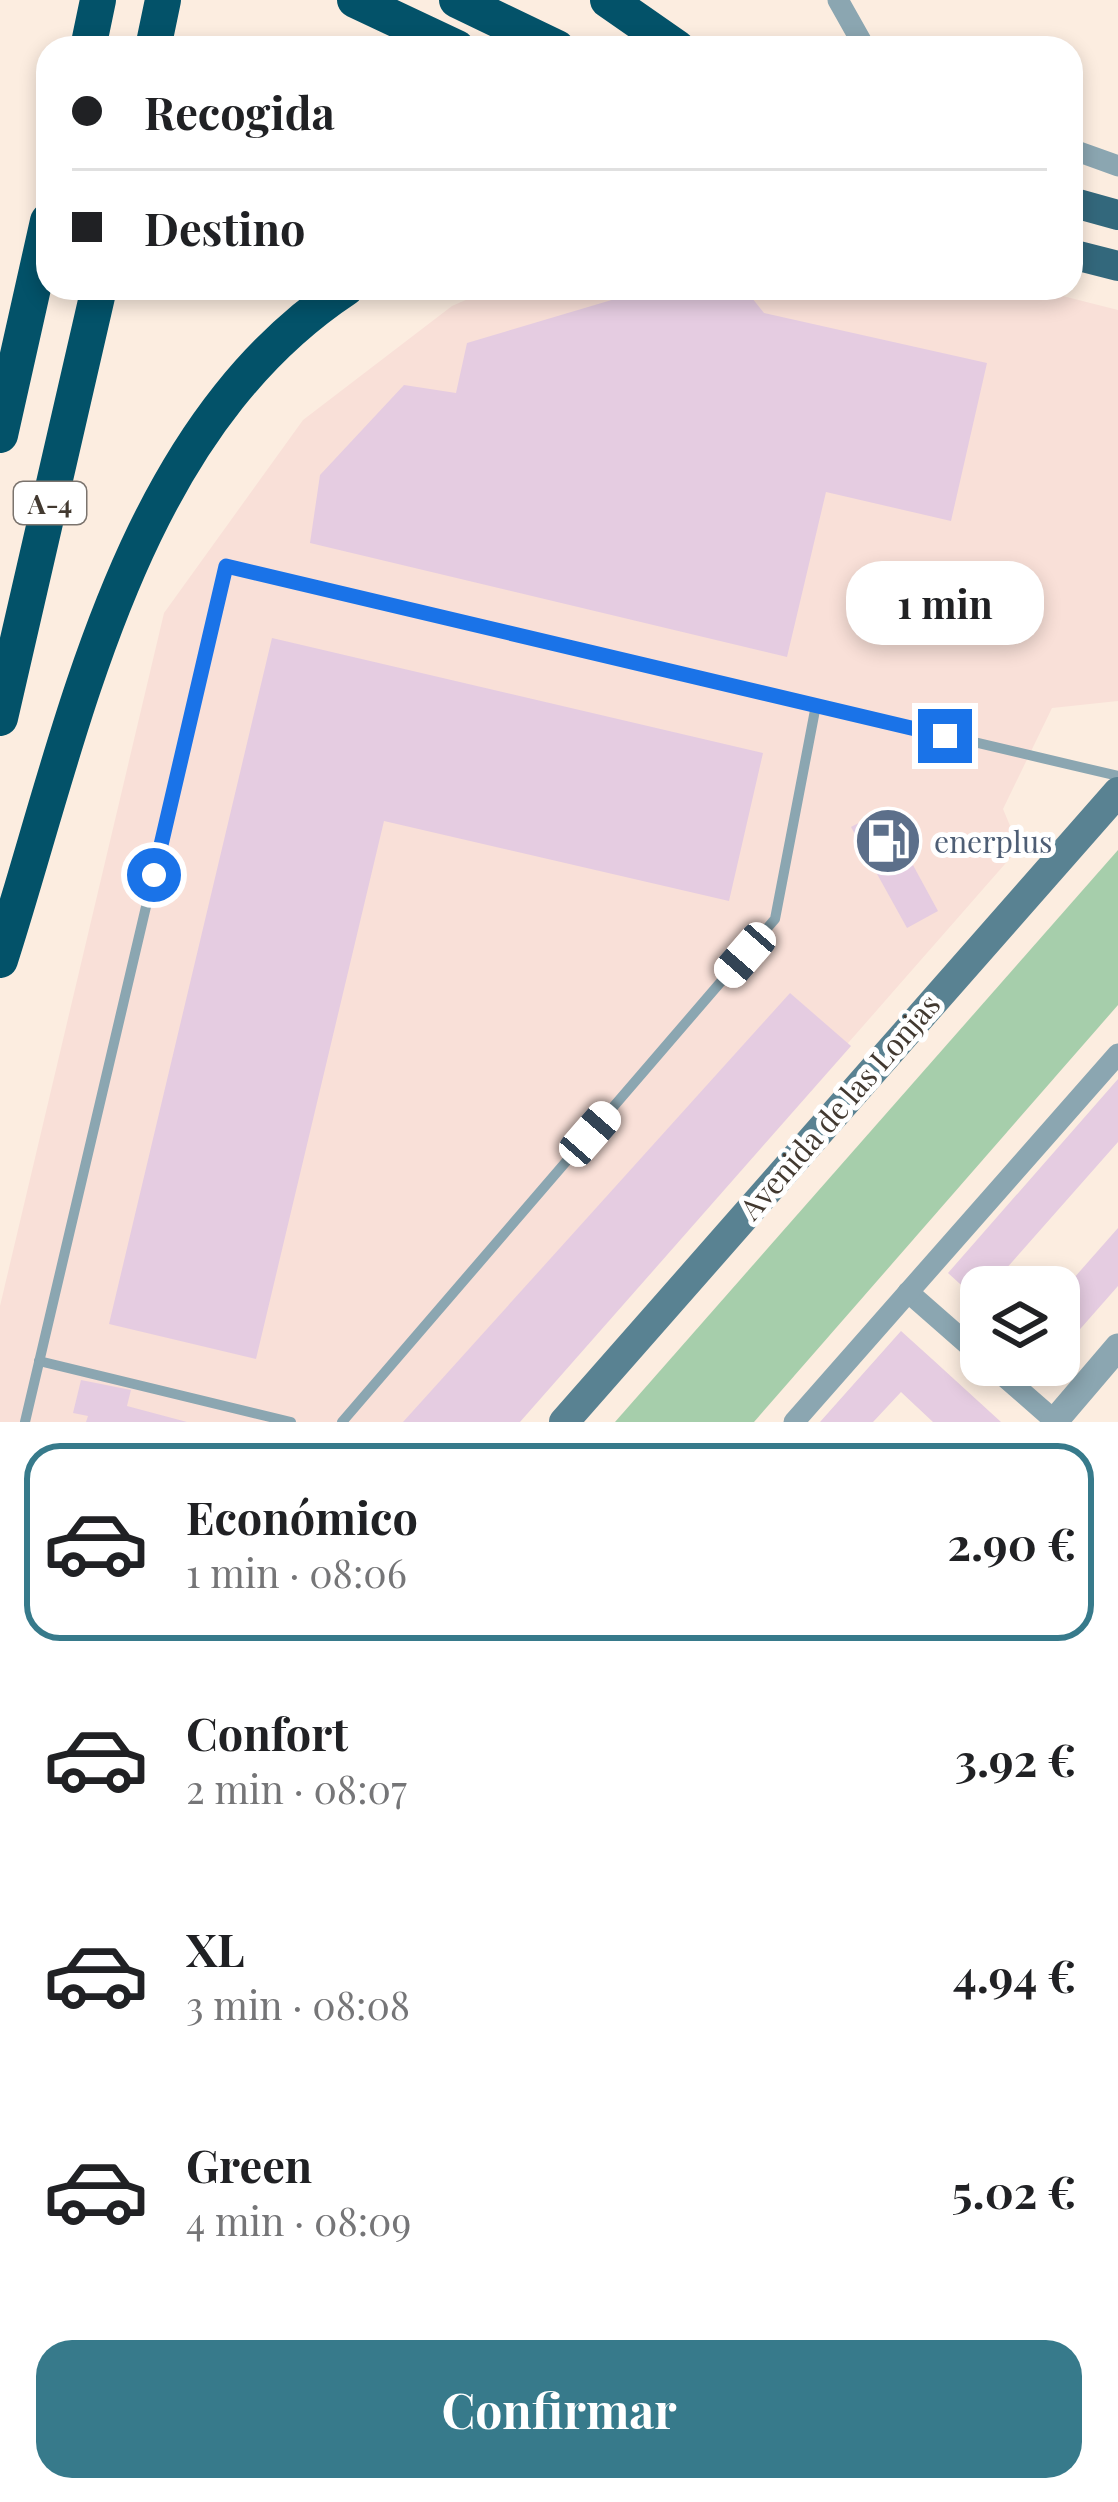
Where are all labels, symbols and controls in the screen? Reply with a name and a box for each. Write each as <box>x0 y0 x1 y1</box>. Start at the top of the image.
text: Recogida <box>144 81 335 141</box>
text: Destino <box>144 197 305 257</box>
road number: A-4 <box>14 482 86 524</box>
callout: 1 min <box>846 562 1044 646</box>
text: 1 min <box>897 577 993 629</box>
route end <box>918 709 972 763</box>
fuel station icon: enerplus <box>853 806 923 876</box>
place label: enerplus <box>934 821 1052 861</box>
route start <box>127 848 181 902</box>
car <box>708 916 782 994</box>
street label: Avenida de las Lonjas <box>729 985 948 1228</box>
car <box>553 1095 627 1173</box>
map controls <box>960 1266 1080 1386</box>
button: layers <box>960 1266 1080 1386</box>
text: Económico <box>186 1486 418 1546</box>
icon: car <box>42 1488 150 1596</box>
text: 2.90 € <box>948 1512 1076 1572</box>
text: 1 min · 08:06 <box>186 1546 407 1598</box>
text: Confort <box>186 1702 348 1762</box>
icon: car <box>42 1704 150 1812</box>
text: 3.92 € <box>955 1728 1076 1788</box>
text: 2 min · 08:07 <box>186 1762 407 1814</box>
text: XL <box>186 1918 245 1978</box>
icon: car <box>42 1920 150 2028</box>
text: 4.94 € <box>953 1944 1076 2004</box>
text: 3 min · 08:08 <box>186 1978 410 2030</box>
text: Green <box>186 2134 312 2194</box>
icon: car <box>42 2136 150 2244</box>
text: 5.02 € <box>952 2160 1076 2220</box>
text: 4 min · 08:09 <box>186 2194 411 2246</box>
button: Confirmar <box>36 2340 1082 2478</box>

